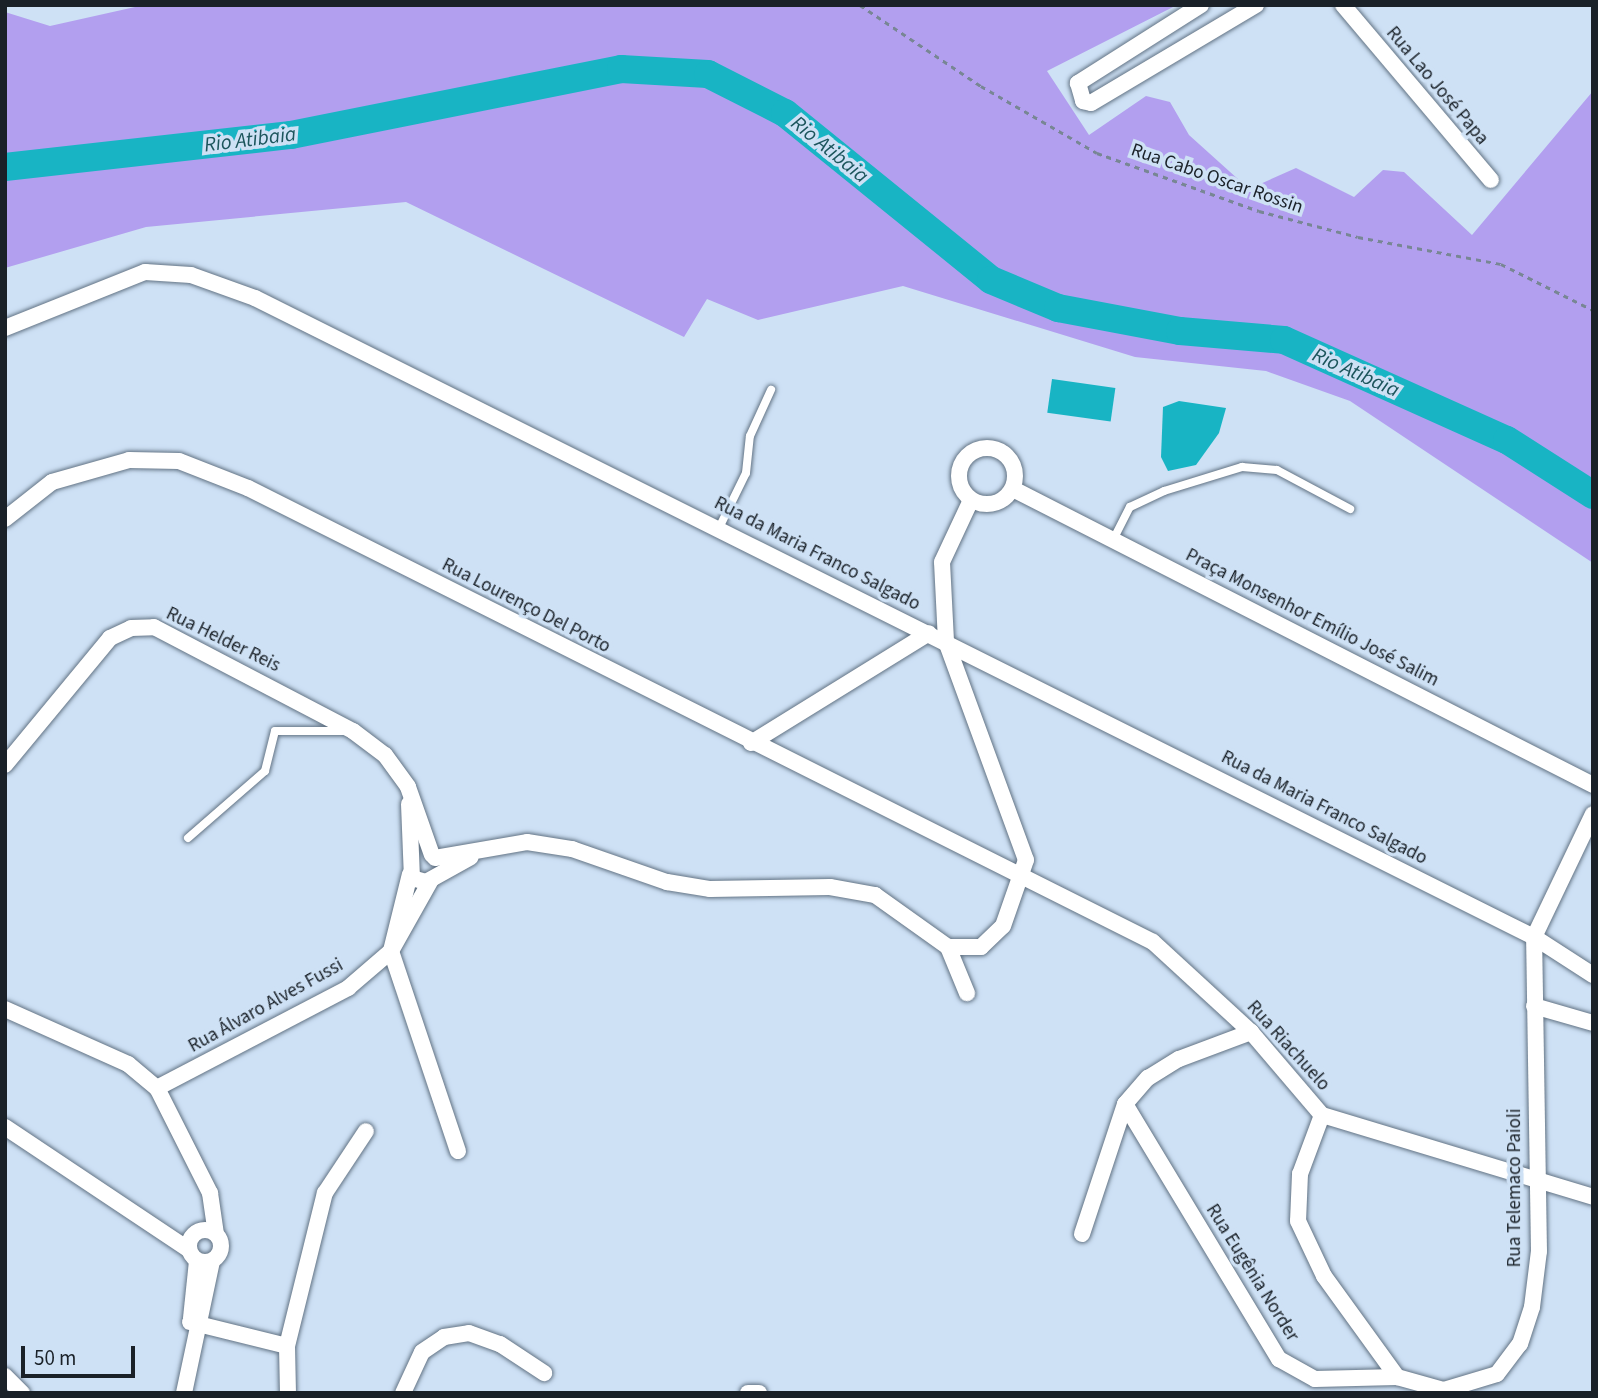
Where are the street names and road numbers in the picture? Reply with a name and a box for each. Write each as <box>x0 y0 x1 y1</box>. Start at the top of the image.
street label: Rua Lao José Papa <box>1381 22 1493 150</box>
street label: Rua Cabo Oscar Rossin <box>1128 139 1306 219</box>
street label: Rua da Maria Franco Salgado <box>710 492 924 616</box>
street label: Praça Monsenhor Emílio José Salim <box>1182 544 1442 692</box>
street label: Rua Lourenço Del Porto <box>438 554 614 658</box>
street label: Rua Helder Reis <box>162 603 284 677</box>
street label: Rua da Maria Franco Salgado <box>1217 746 1431 870</box>
street label: Rua Álvaro Alves Fussi <box>185 954 347 1058</box>
street label: Rua Riachuelo <box>1242 996 1334 1096</box>
street label: Rua Telemaco Paioli <box>1504 1109 1526 1267</box>
street label: Rua Eugênia Norder <box>1201 1200 1303 1346</box>

